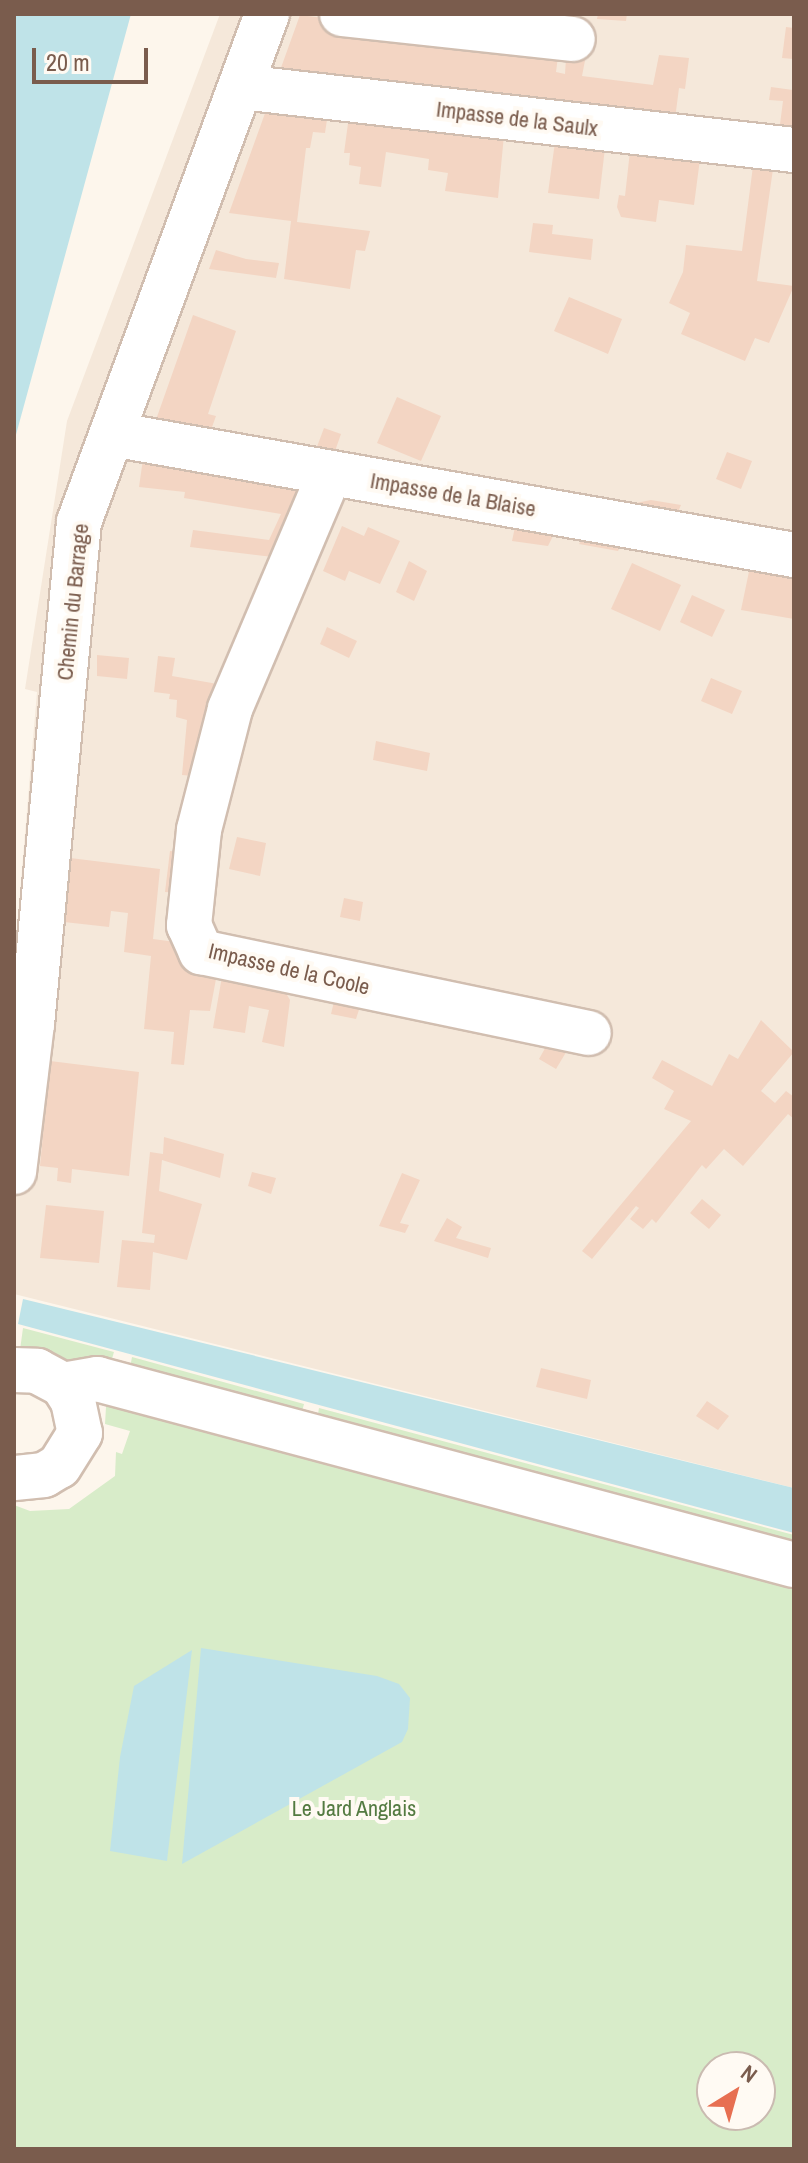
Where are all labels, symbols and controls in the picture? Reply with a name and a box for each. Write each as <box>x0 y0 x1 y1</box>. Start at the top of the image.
scale bar <box>36 32 152 82</box>
text: 20 m <box>46 46 90 78</box>
street label: Impasse de la Saulx <box>435 96 599 142</box>
street label: Impasse de la Blaise <box>368 467 538 523</box>
street label: Chemin du Barrage <box>52 522 94 682</box>
street label: Impasse de la Coole <box>206 938 372 1000</box>
park label: Le Jard Anglais <box>291 1796 417 1822</box>
north arrow <box>696 2051 776 2131</box>
text: N <box>735 2058 763 2089</box>

